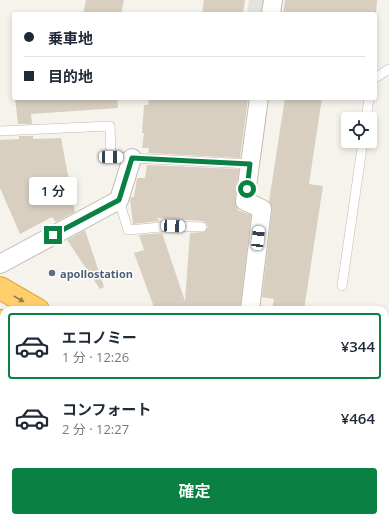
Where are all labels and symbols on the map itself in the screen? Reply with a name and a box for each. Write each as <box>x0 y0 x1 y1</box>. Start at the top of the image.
car <box>99 151 123 163</box>
callout: 1 分 <box>29 177 77 205</box>
route start <box>238 180 256 198</box>
car <box>161 219 185 233</box>
car <box>251 225 265 251</box>
route end <box>44 226 62 244</box>
place label: apollostation <box>60 266 133 281</box>
marker: apollostation <box>47 268 57 278</box>
one-way arrow <box>13 295 25 302</box>

